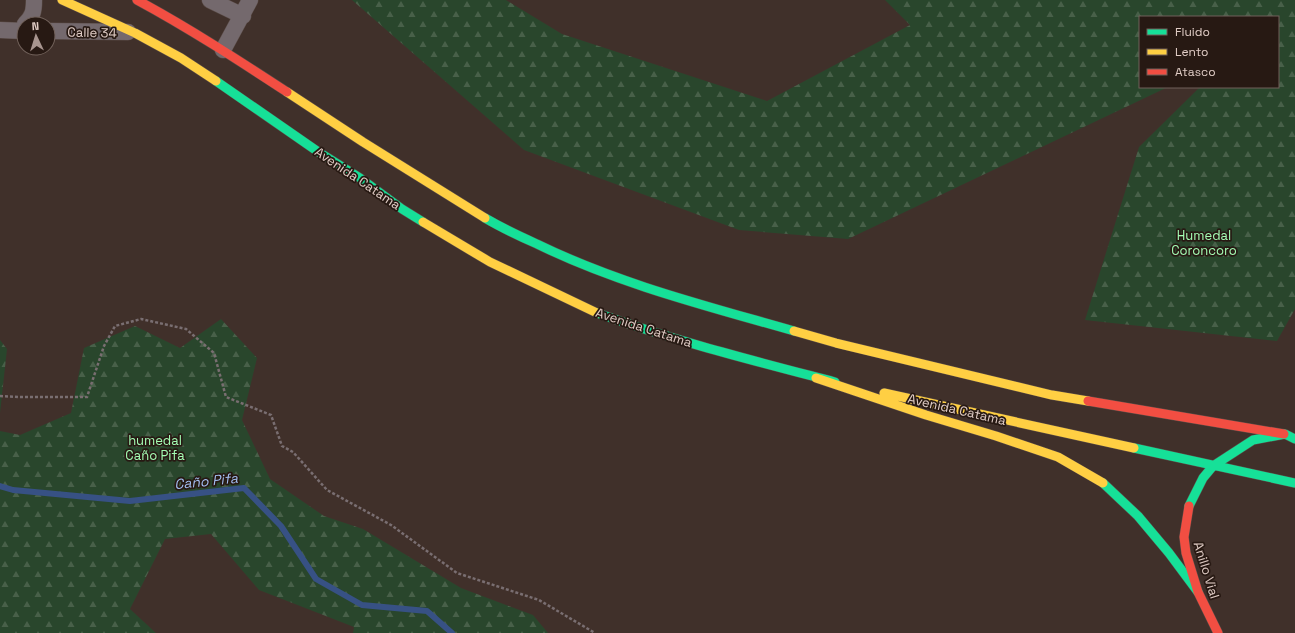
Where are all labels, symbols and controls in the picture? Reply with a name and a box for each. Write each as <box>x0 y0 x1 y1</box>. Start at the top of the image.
north arrow <box>16 16 56 56</box>
legend <box>1139 16 1279 88</box>
text: N <box>31 19 39 33</box>
street label: Calle 34 <box>67 24 117 41</box>
text: Fluido <box>1175 24 1210 40</box>
text: Lento <box>1175 44 1209 60</box>
text: Atasco <box>1175 64 1216 80</box>
street label: Avenida Catama <box>311 143 404 214</box>
park label: Humedal Coroncoro <box>1171 227 1237 259</box>
street label: Avenida Catama <box>594 304 695 351</box>
street label: Avenida Catama <box>906 390 1008 429</box>
park label: humedal Caño Pifa <box>125 432 185 464</box>
water label: Caño Pifa <box>173 469 240 493</box>
street label: Anillo Vial <box>1190 540 1223 601</box>

